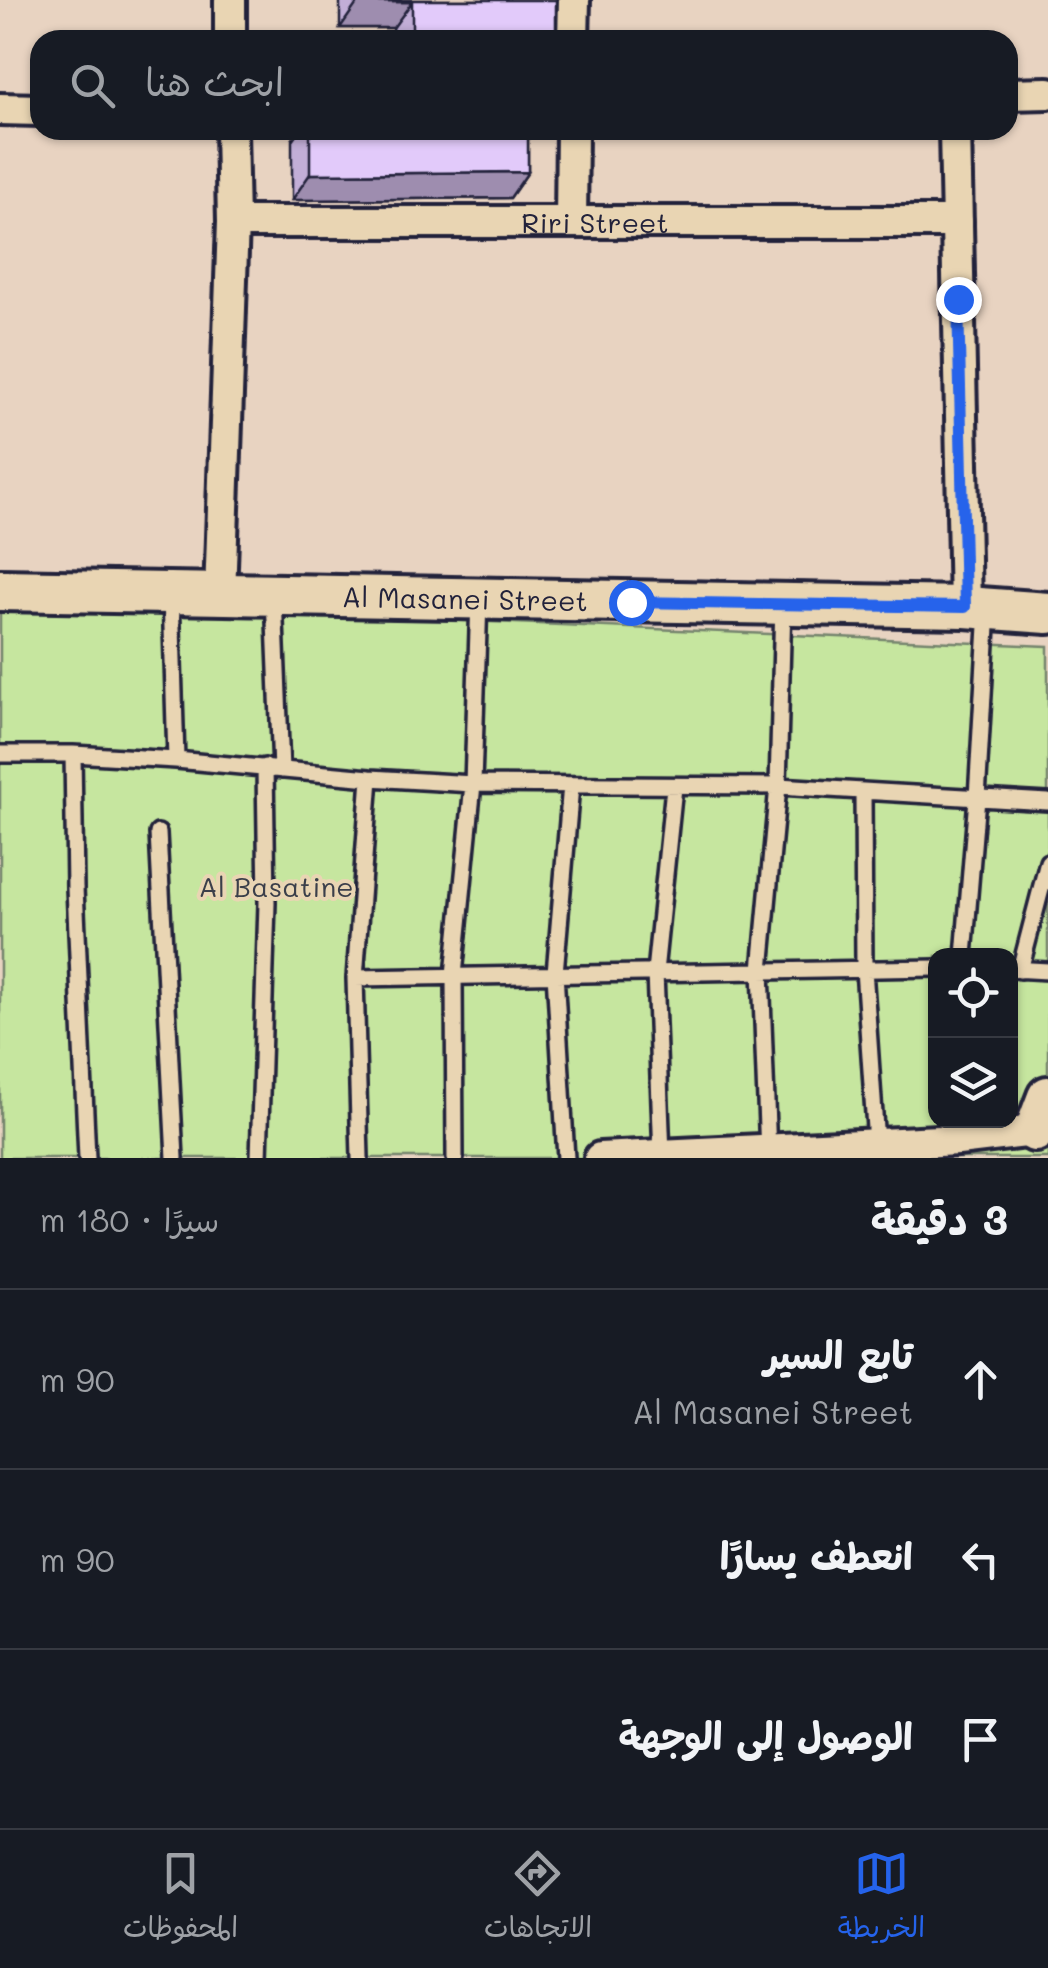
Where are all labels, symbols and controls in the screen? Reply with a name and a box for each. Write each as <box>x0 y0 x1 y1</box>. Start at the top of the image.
search box <box>30 30 1018 140</box>
text: ابحث هنا <box>145 56 284 106</box>
icon: search <box>65 58 120 113</box>
street label: Riri Street <box>521 204 669 240</box>
route end <box>936 277 982 323</box>
street label: Al Masanei Street <box>342 578 588 618</box>
route start <box>609 580 655 626</box>
park label: Al Basatine <box>199 868 353 904</box>
map controls <box>928 948 1018 1128</box>
button: locate <box>928 948 1018 1038</box>
button: layers <box>928 1038 1018 1128</box>
text: 3 دقيقة <box>871 1191 1008 1246</box>
text: سيرًا · 180 m <box>40 1198 219 1240</box>
text: تابع السير <box>764 1329 913 1379</box>
icon: ahead <box>953 1352 1008 1407</box>
text: 90 m <box>40 1358 114 1400</box>
text: Al Masanei Street <box>632 1390 913 1432</box>
text: انعطف يسارًا <box>720 1530 913 1580</box>
icon: left <box>953 1532 1008 1587</box>
text: 90 m <box>40 1538 114 1580</box>
text: الوصول إلى الوجهة <box>618 1710 913 1760</box>
icon: arrive <box>953 1712 1008 1767</box>
tab: المحفوظات <box>123 1846 238 1952</box>
tab: الاتجاهات <box>484 1846 592 1952</box>
tab: الخريطة <box>838 1846 925 1952</box>

